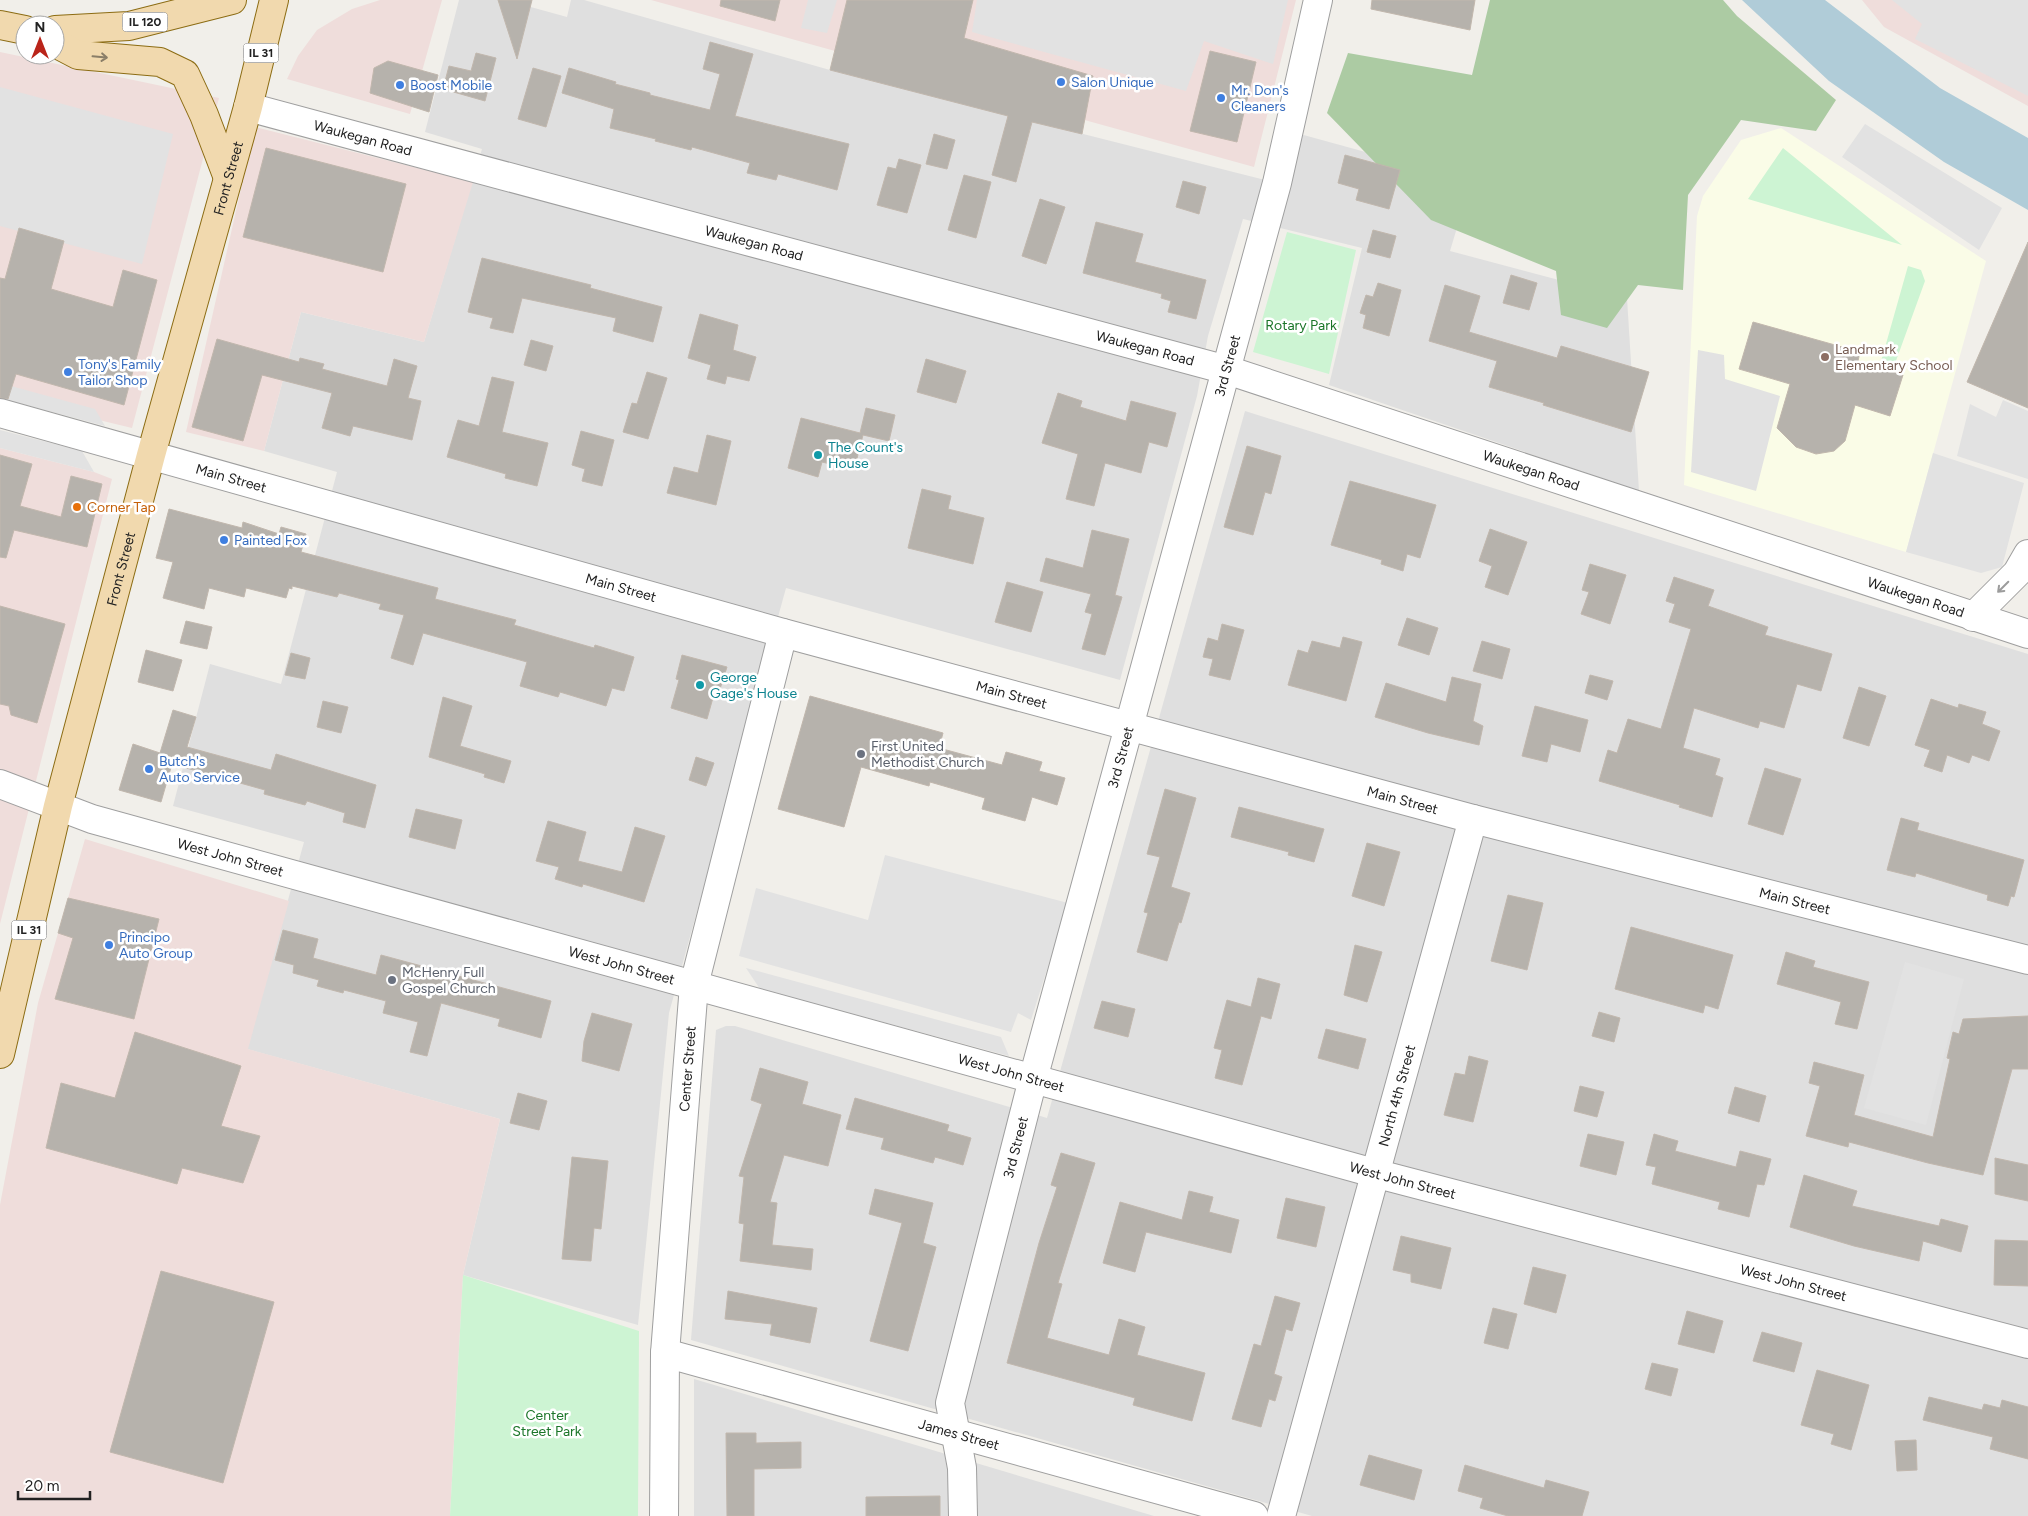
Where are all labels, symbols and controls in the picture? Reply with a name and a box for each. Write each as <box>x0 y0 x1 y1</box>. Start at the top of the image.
road number: IL 120 <box>122 13 168 32</box>
north arrow <box>15 15 65 65</box>
text: N <box>35 19 45 36</box>
road number: IL 31 <box>244 44 278 62</box>
one-way arrow <box>92 53 108 62</box>
place label: Salon Unique <box>1071 74 1154 91</box>
marker: Salon Unique <box>1055 76 1067 88</box>
place label: Boost Mobile <box>410 77 493 94</box>
marker: Boost Mobile <box>394 79 406 91</box>
place label: Mr. Don's Cleaners <box>1231 82 1289 115</box>
marker: Mr. Don's Cleaners <box>1215 92 1227 104</box>
street label: Waukegan Road <box>312 117 414 159</box>
street label: Front Street <box>210 139 247 217</box>
street label: Waukegan Road <box>703 222 805 264</box>
park label: Rotary Park <box>1265 317 1337 334</box>
street label: Waukegan Road <box>1094 327 1196 369</box>
street label: 3rd Street <box>1211 333 1244 398</box>
place label: Landmark Elementary School <box>1835 341 1953 374</box>
marker: Landmark Elementary School <box>1819 351 1831 363</box>
place label: Tony's Family Tailor Shop <box>78 356 162 389</box>
marker: Tony's Family Tailor Shop <box>62 366 74 378</box>
place label: The Count's House <box>828 439 903 472</box>
street label: Waukegan Road <box>1481 446 1582 494</box>
marker: The Count's House <box>812 449 824 461</box>
street label: Main Street <box>194 460 268 496</box>
place label: Corner Tap <box>87 499 156 516</box>
marker: Corner Tap <box>71 501 83 513</box>
street label: Front Street <box>103 530 139 608</box>
place label: Painted Fox <box>234 532 307 549</box>
marker: Painted Fox <box>218 534 230 546</box>
street label: Main Street <box>584 569 658 605</box>
street label: Waukegan Road <box>1865 573 1966 621</box>
one-way arrow <box>1997 581 2009 593</box>
place label: George Gage's House <box>710 669 797 702</box>
street label: Main Street <box>974 677 1049 712</box>
marker: George Gage's House <box>694 679 706 691</box>
street label: 3rd Street <box>1104 725 1137 790</box>
place label: First United Methodist Church <box>871 738 984 771</box>
marker: First United Methodist Church <box>855 748 867 760</box>
place label: Butch's Auto Service <box>159 753 240 786</box>
marker: Butch's Auto Service <box>143 763 155 775</box>
street label: Main Street <box>1365 782 1440 818</box>
street label: West John Street <box>175 834 285 880</box>
street label: Main Street <box>1757 884 1832 918</box>
road number: IL 31 <box>12 920 46 940</box>
place label: Principo Auto Group <box>119 929 193 962</box>
marker: Principo Auto Group <box>103 939 115 951</box>
street label: West John Street <box>567 943 677 988</box>
place label: McHenry Full Gospel Church <box>402 964 496 997</box>
marker: McHenry Full Gospel Church <box>386 974 398 986</box>
street label: Center Street <box>676 1025 699 1112</box>
street label: North 4th Street <box>1375 1043 1419 1148</box>
street label: West John Street <box>956 1050 1066 1096</box>
street label: 3rd Street <box>999 1115 1032 1180</box>
street label: West John Street <box>1347 1158 1458 1203</box>
street label: West John Street <box>1738 1261 1849 1305</box>
park label: Center Street Park <box>512 1407 582 1440</box>
street label: James Street <box>917 1415 1001 1454</box>
scale bar <box>18 1468 90 1500</box>
text: 20 m <box>25 1477 59 1495</box>

